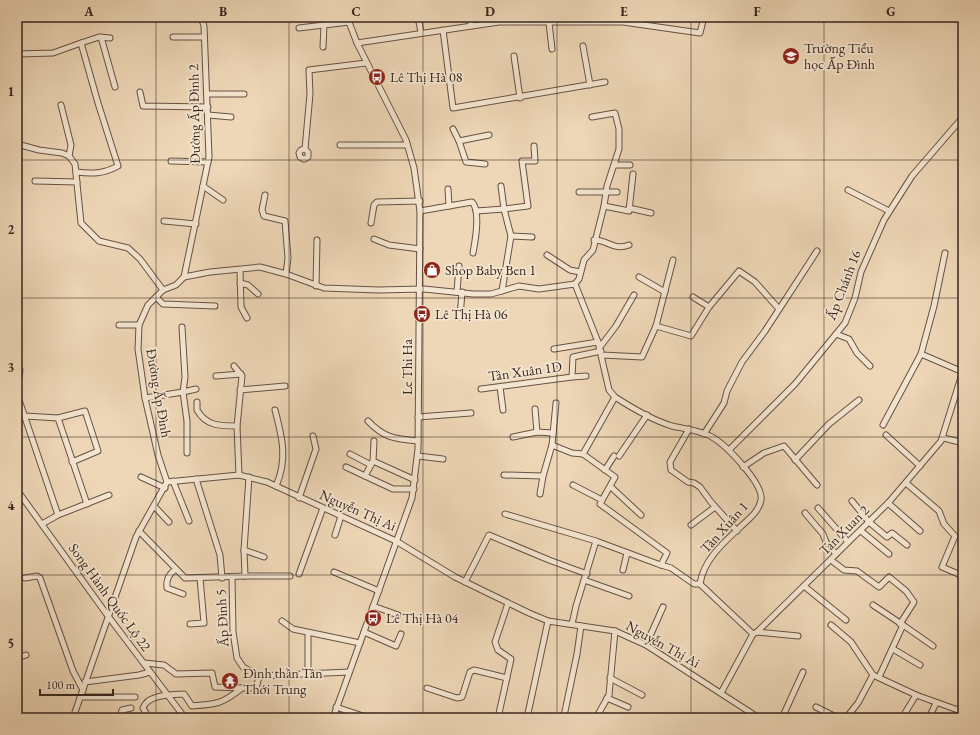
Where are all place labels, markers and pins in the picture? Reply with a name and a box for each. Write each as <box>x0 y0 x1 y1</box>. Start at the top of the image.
place label: Trường Tiểu học Ấp Đình <box>804 39 875 73</box>
school or university icon: Trường Tiểu học Ấp Đình <box>781 46 801 66</box>
bus stop icon: Lê Thị Hà 08 <box>367 67 387 87</box>
place label: Lê Thị Hà 08 <box>390 68 463 86</box>
shop icon: Shop Baby Ben 1 <box>422 260 442 280</box>
place label: Shop Baby Ben 1 <box>445 261 536 279</box>
bus stop icon: Lê Thị Hà 06 <box>412 304 432 324</box>
place label: Lê Thị Hà 06 <box>435 305 508 323</box>
bus stop icon: Lê Thị Hà 04 <box>363 608 383 628</box>
place label: Lê Thị Hà 04 <box>386 609 459 627</box>
place label: Đình thần Tân Thới Trung <box>243 664 323 698</box>
temple icon: Đình thần Tân Thới Trung <box>220 671 240 691</box>

